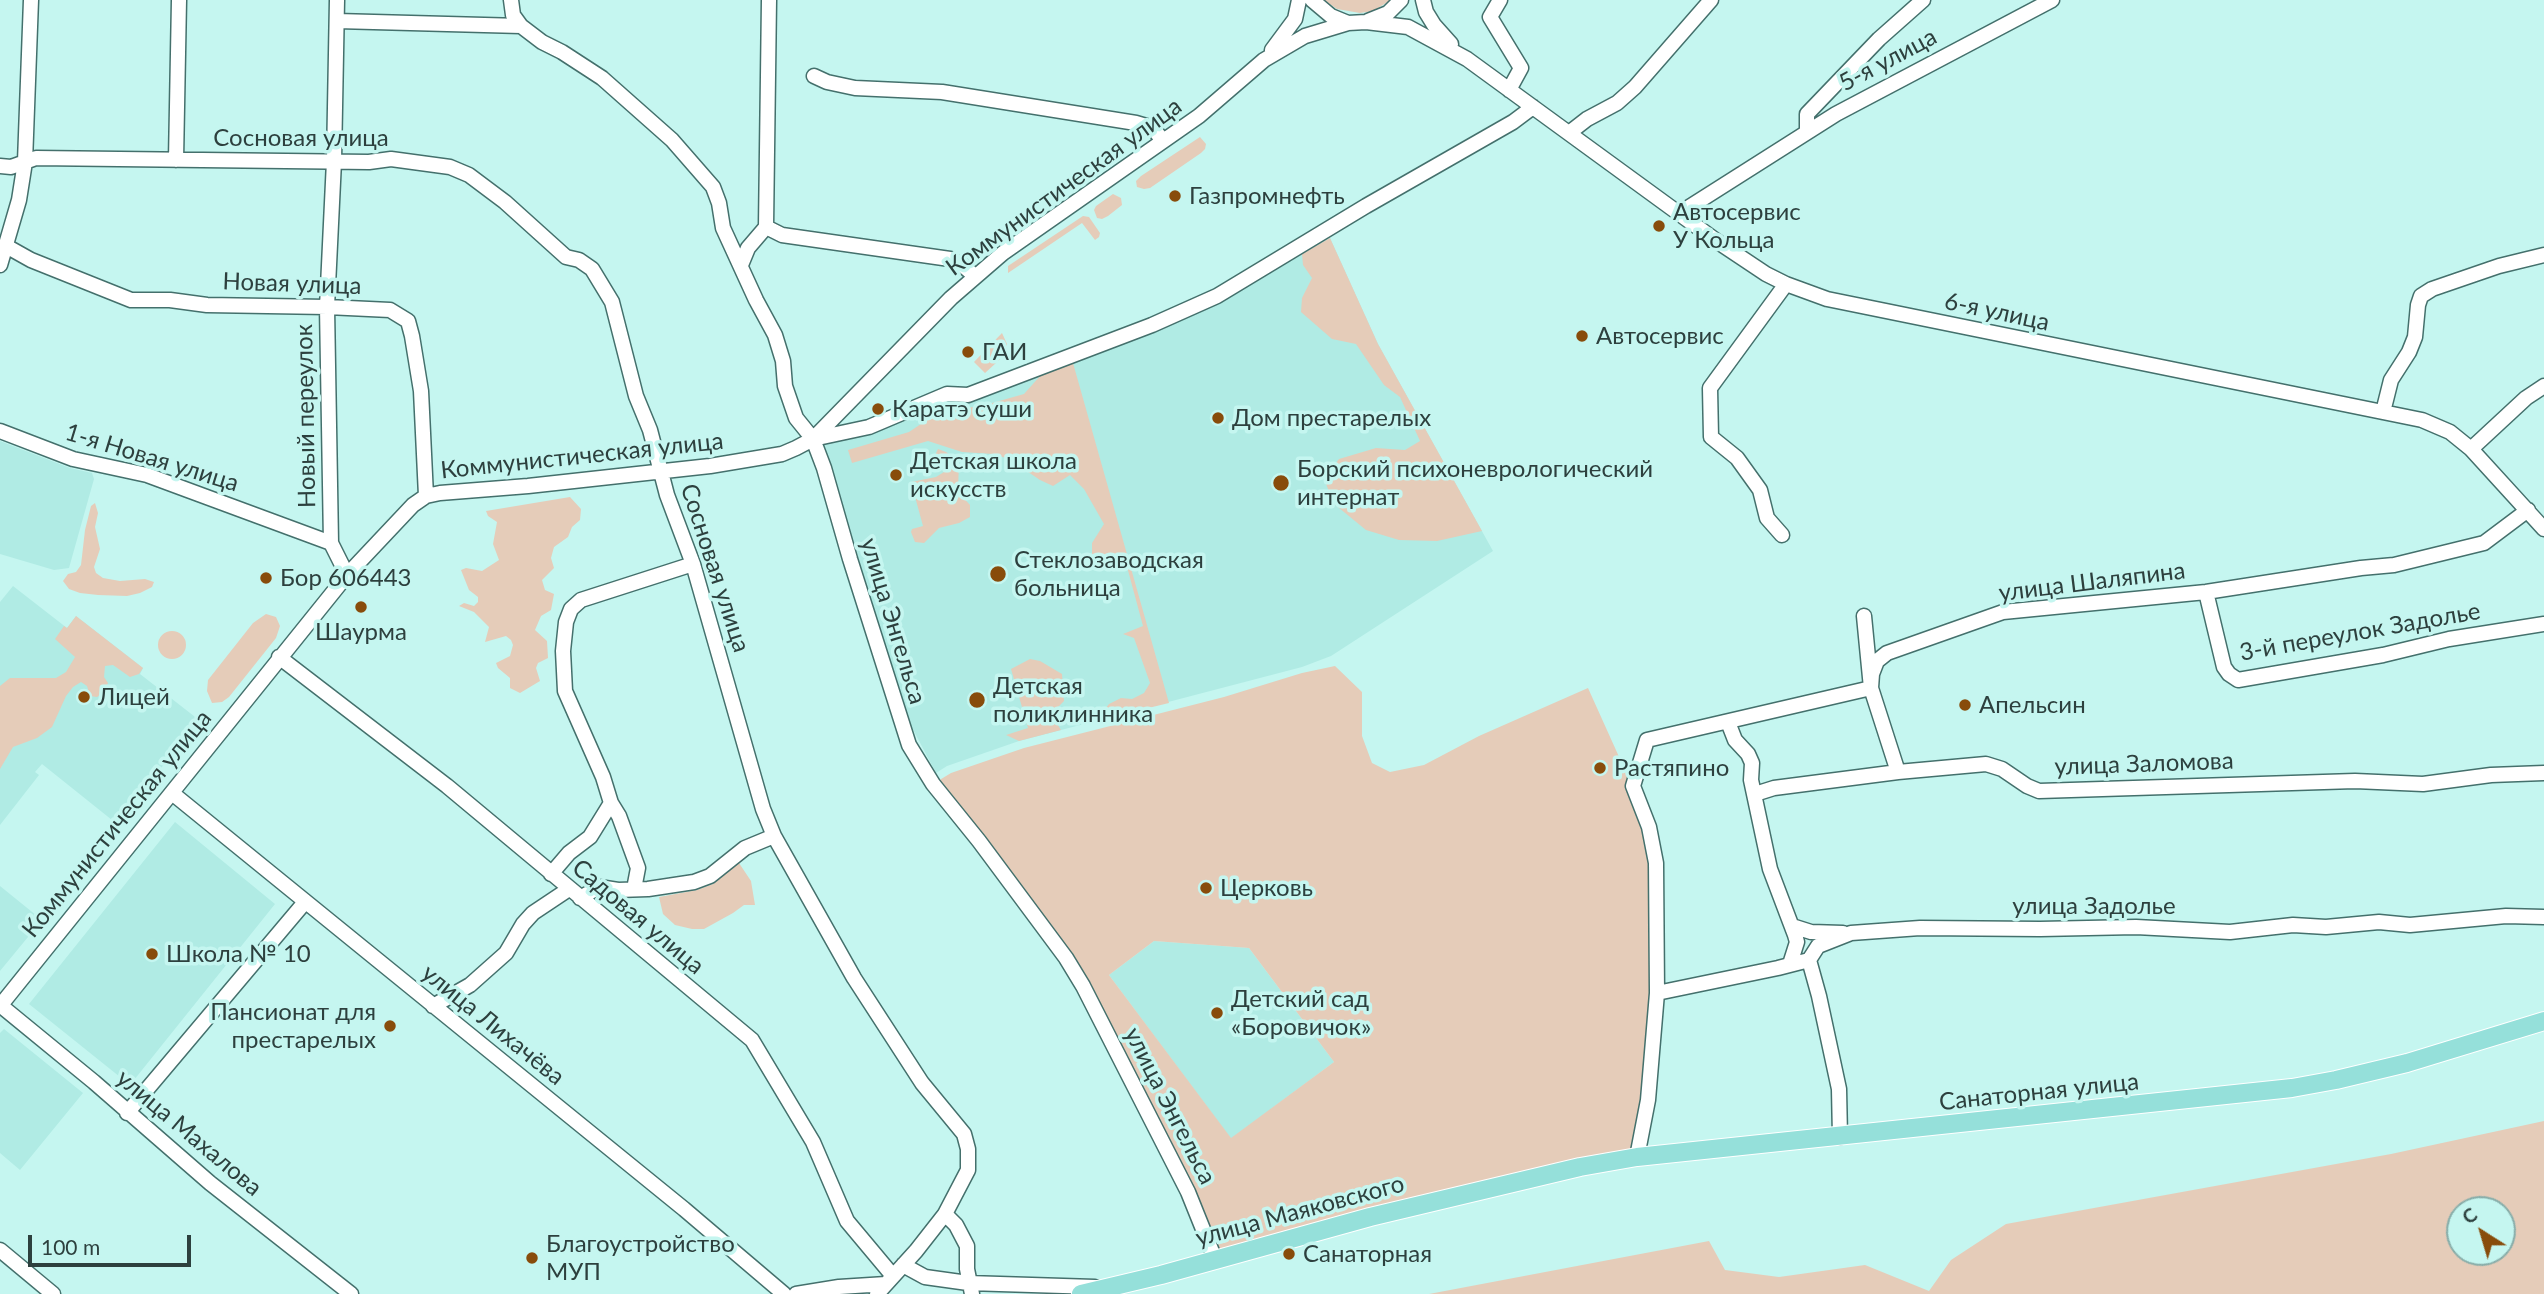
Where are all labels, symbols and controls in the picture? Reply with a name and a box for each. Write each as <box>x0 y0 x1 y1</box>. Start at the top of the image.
street label: 5-я улица <box>1834 22 1942 98</box>
street label: Коммунистическая улица <box>941 92 1187 282</box>
street label: Сосновая улица <box>213 124 389 152</box>
place label: Газпромнефть <box>1189 182 1345 210</box>
marker: Газпромнефть <box>1167 188 1183 204</box>
place label: Автосервис У Кольца <box>1673 198 1801 254</box>
marker: Автосервис У Кольца <box>1651 218 1667 234</box>
street label: Новая улица <box>222 267 362 301</box>
street label: 6-я улица <box>1942 287 2052 337</box>
place label: Автосервис <box>1596 322 1724 350</box>
street label: Новый переулок <box>290 324 322 508</box>
marker: Автосервис <box>1574 328 1590 344</box>
place label: ГАИ <box>982 338 1027 366</box>
marker: ГАИ <box>960 344 976 360</box>
place label: Каратэ суши <box>892 395 1032 423</box>
marker: Каратэ суши <box>870 401 886 417</box>
place label: Дом престарелых <box>1232 404 1431 432</box>
marker: Дом престарелых <box>1210 410 1226 426</box>
street label: 1-я Новая улица <box>62 418 242 498</box>
street label: Коммунистическая улица <box>439 427 725 485</box>
place label: Детская школа искусств <box>910 447 1077 503</box>
place label: Борский психоневрологический интернат <box>1297 455 1653 511</box>
marker: Детская школа искусств <box>888 467 904 483</box>
marker: Борский психоневрологический интернат <box>1271 473 1291 493</box>
street label: Сосновая улица <box>674 480 756 656</box>
street label: улица Энгельса <box>854 534 932 708</box>
place label: Стеклозаводская больница <box>1014 546 1204 602</box>
street label: улица Шаляпина <box>1997 556 2187 608</box>
place label: Бор 606443 <box>280 564 412 592</box>
marker: Стеклозаводская больница <box>988 564 1008 584</box>
marker: Бор 606443 <box>258 570 274 586</box>
street label: 3-й переулок Задолье <box>2237 597 2483 667</box>
marker: Шаурма <box>353 599 369 615</box>
place label: Шаурма <box>315 618 407 646</box>
place label: Детская поликлинника <box>993 672 1153 728</box>
place label: Лицей <box>98 683 170 711</box>
marker: Лицей <box>76 689 92 705</box>
marker: Детская поликлинника <box>967 690 987 710</box>
place label: Апельсин <box>1979 691 2086 719</box>
marker: Апельсин <box>1957 697 1973 713</box>
street label: Коммунистическая улица <box>16 705 218 943</box>
street label: улица Заломова <box>2054 746 2234 782</box>
place label: Растяпино <box>1614 754 1729 782</box>
marker: Растяпино <box>1592 760 1608 776</box>
street label: Садовая улица <box>566 853 710 981</box>
place label: Церковь <box>1220 874 1313 902</box>
marker: Церковь <box>1198 880 1214 896</box>
street label: улица Задолье <box>2012 892 2176 920</box>
place label: Школа № 10 <box>166 940 311 968</box>
marker: Школа № 10 <box>144 946 160 962</box>
street label: улица Лихачёва <box>416 959 570 1091</box>
place label: Детский сад «Боровичок» <box>1231 985 1371 1041</box>
place label: Пансионат для престарелых <box>210 998 376 1054</box>
marker: Детский сад «Боровичок» <box>1209 1005 1225 1021</box>
marker: Пансионат для престарелых <box>382 1018 398 1034</box>
street label: улица Энгельса <box>1118 1023 1222 1189</box>
street label: улица Махалова <box>110 1064 268 1202</box>
street label: Санаторная улица <box>1938 1067 2140 1117</box>
street label: улица Маяковского <box>1193 1169 1407 1253</box>
north arrow <box>2446 1196 2516 1266</box>
text: С <box>2457 1202 2481 1228</box>
scale bar <box>32 1220 194 1264</box>
place label: Благоустройство МУП <box>546 1230 735 1286</box>
text: 100 m <box>41 1234 100 1259</box>
place label: Санаторная <box>1303 1240 1432 1268</box>
marker: Санаторная <box>1281 1246 1297 1262</box>
marker: Благоустройство МУП <box>524 1250 540 1266</box>

